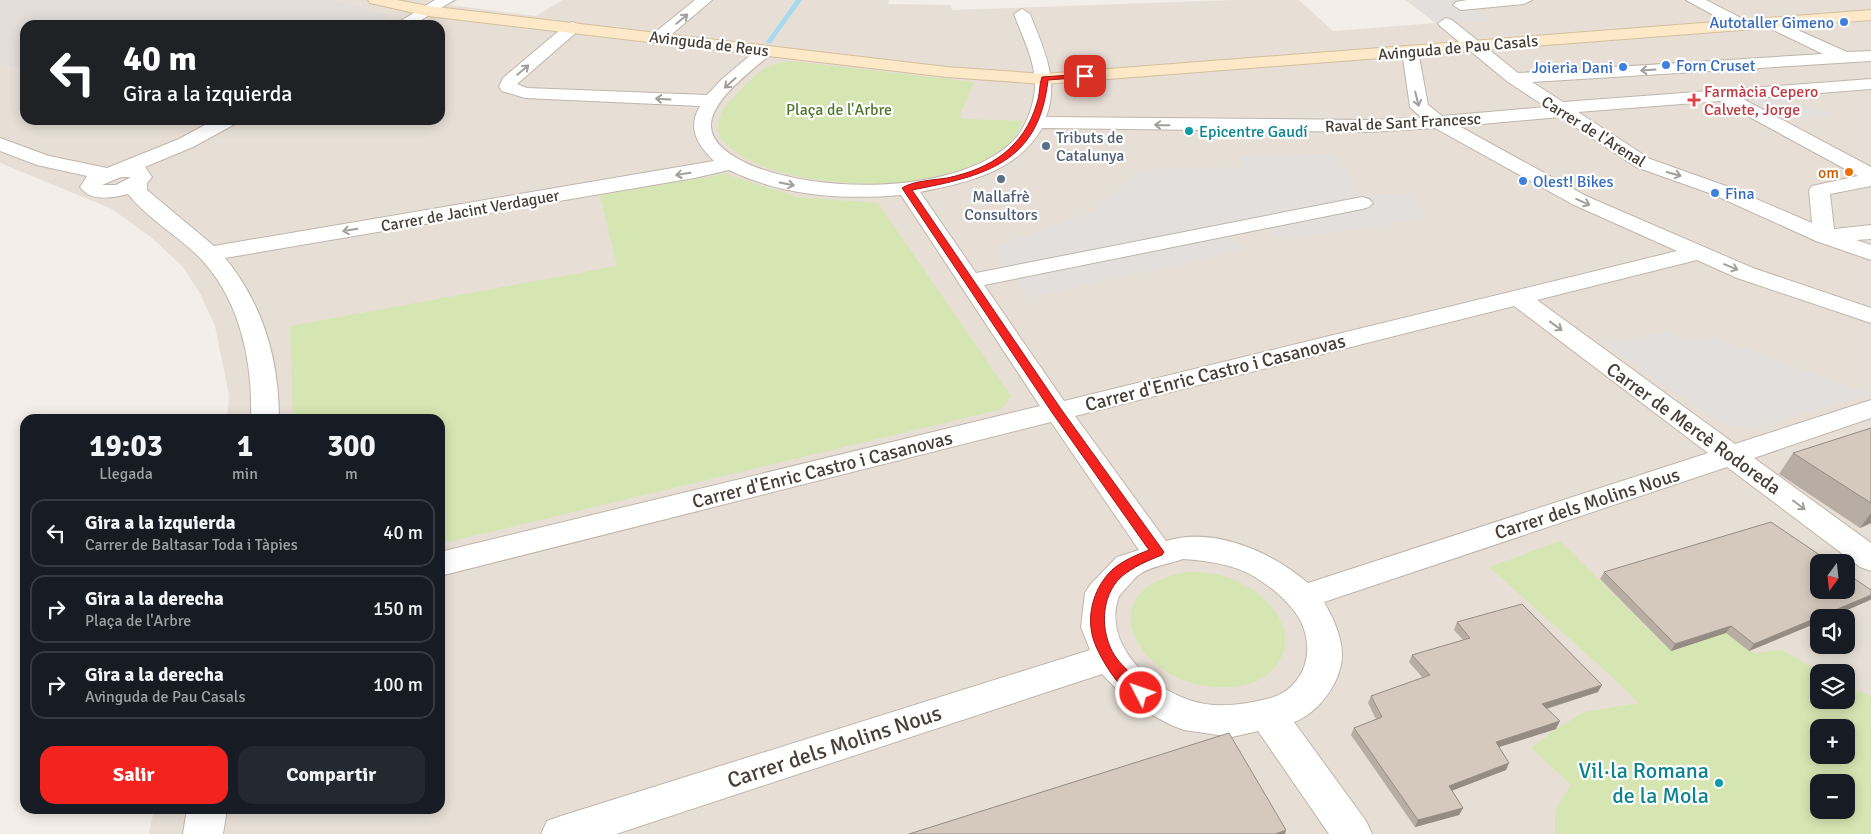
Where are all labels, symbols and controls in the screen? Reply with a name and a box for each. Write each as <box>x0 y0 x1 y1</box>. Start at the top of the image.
one-way arrow <box>675 13 688 24</box>
place label: Autotaller Gimeno <box>1709 13 1834 33</box>
marker: Autotaller Gimeno <box>1838 16 1850 28</box>
street label: Avinguda de Reus <box>648 27 770 61</box>
street label: Avinguda de Pau Casals <box>1377 31 1539 65</box>
text: 40 m <box>123 37 197 80</box>
icon: left <box>40 40 105 105</box>
pin <box>1064 55 1106 97</box>
place label: Forn Cruset <box>1676 56 1756 76</box>
place label: Joieria Dani <box>1532 58 1613 78</box>
marker: Forn Cruset <box>1660 59 1672 71</box>
marker: Joieria Dani <box>1617 61 1629 73</box>
icon: arrive <box>1071 62 1099 90</box>
one-way arrow <box>516 64 529 76</box>
one-way arrow <box>1640 65 1656 74</box>
one-way arrow <box>724 77 737 89</box>
text: Gira a la izquierda <box>123 80 292 107</box>
place label: Farmàcia Cepero Calvete, Jorge <box>1704 82 1818 120</box>
one-way arrow <box>1413 91 1422 107</box>
street label: Carrer de l'Arenal <box>1538 92 1649 172</box>
one-way arrow <box>656 94 672 104</box>
marker: Farmàcia Cepero Calvete, Jorge <box>1688 94 1700 106</box>
park label: Plaça de l'Arbre <box>786 100 892 120</box>
street label: Raval de Sant Francesc <box>1324 109 1482 137</box>
one-way arrow <box>1155 120 1171 129</box>
place label: Epicentre Gaudí <box>1199 122 1308 142</box>
marker: Epicentre Gaudí <box>1183 125 1195 137</box>
place label: Tributs de Catalunya <box>1056 128 1124 166</box>
marker: Tributs de Catalunya <box>1040 140 1052 152</box>
place label: om <box>1818 163 1839 183</box>
marker: om <box>1843 166 1855 178</box>
one-way arrow <box>675 169 691 179</box>
one-way arrow <box>1666 170 1682 180</box>
place label: Olest! Bikes <box>1533 172 1614 192</box>
marker: Mallafrè Consultors <box>995 173 1007 185</box>
marker: Olest! Bikes <box>1517 175 1529 187</box>
one-way arrow <box>779 180 795 189</box>
place label: Fina <box>1725 184 1755 204</box>
street label: Carrer de Jacint Verdaguer <box>379 185 561 237</box>
place label: Mallafrè Consultors <box>964 187 1038 225</box>
marker: Fina <box>1709 187 1721 199</box>
one-way arrow <box>1575 197 1590 207</box>
one-way arrow <box>343 226 359 236</box>
one-way arrow <box>1723 263 1738 273</box>
one-way arrow <box>1549 321 1563 331</box>
street label: Carrer d'Enric Castro i Casanovas <box>1083 329 1348 417</box>
street label: Carrer de Mercè Rodoreda <box>1601 357 1785 500</box>
street label: Carrer d'Enric Castro i Casanovas <box>690 426 955 514</box>
text: 19:03 <box>89 428 163 465</box>
text: 1 <box>237 428 253 465</box>
text: 300 <box>327 428 376 465</box>
street label: Carrer dels Molins Nous <box>1492 463 1683 545</box>
text: Llegada <box>99 464 153 484</box>
text: min <box>232 464 258 484</box>
text: m <box>345 464 358 484</box>
one-way arrow <box>1792 500 1805 511</box>
text: Gira a la izquierda <box>85 511 235 535</box>
icon: left <box>42 519 70 547</box>
text: 40 m <box>383 521 423 545</box>
text: Carrer de Baltasar Toda i Tàpies <box>85 535 298 555</box>
north arrow <box>1810 554 1855 599</box>
map controls <box>1810 554 1855 819</box>
text: Gira a la derecha <box>85 587 224 611</box>
icon: right <box>42 595 70 623</box>
text: 150 m <box>373 597 423 621</box>
button: sound <box>1810 609 1855 654</box>
text: Plaça de l'Arbre <box>85 611 191 631</box>
text: Gira a la derecha <box>85 663 224 687</box>
button: layers <box>1810 664 1855 709</box>
position arrow <box>1114 666 1166 718</box>
icon: right <box>42 671 70 699</box>
text: 100 m <box>373 673 423 697</box>
text: Avinguda de Pau Casals <box>85 687 246 707</box>
street label: Carrer dels Molins Nous <box>724 699 945 794</box>
button: + <box>1810 719 1855 764</box>
button: Salir <box>40 746 228 804</box>
button: Compartir <box>238 746 425 804</box>
place label: Vil·la Romana de la Mola <box>1579 757 1709 809</box>
button: − <box>1810 774 1855 819</box>
marker: Vil·la Romana de la Mola <box>1713 777 1725 789</box>

